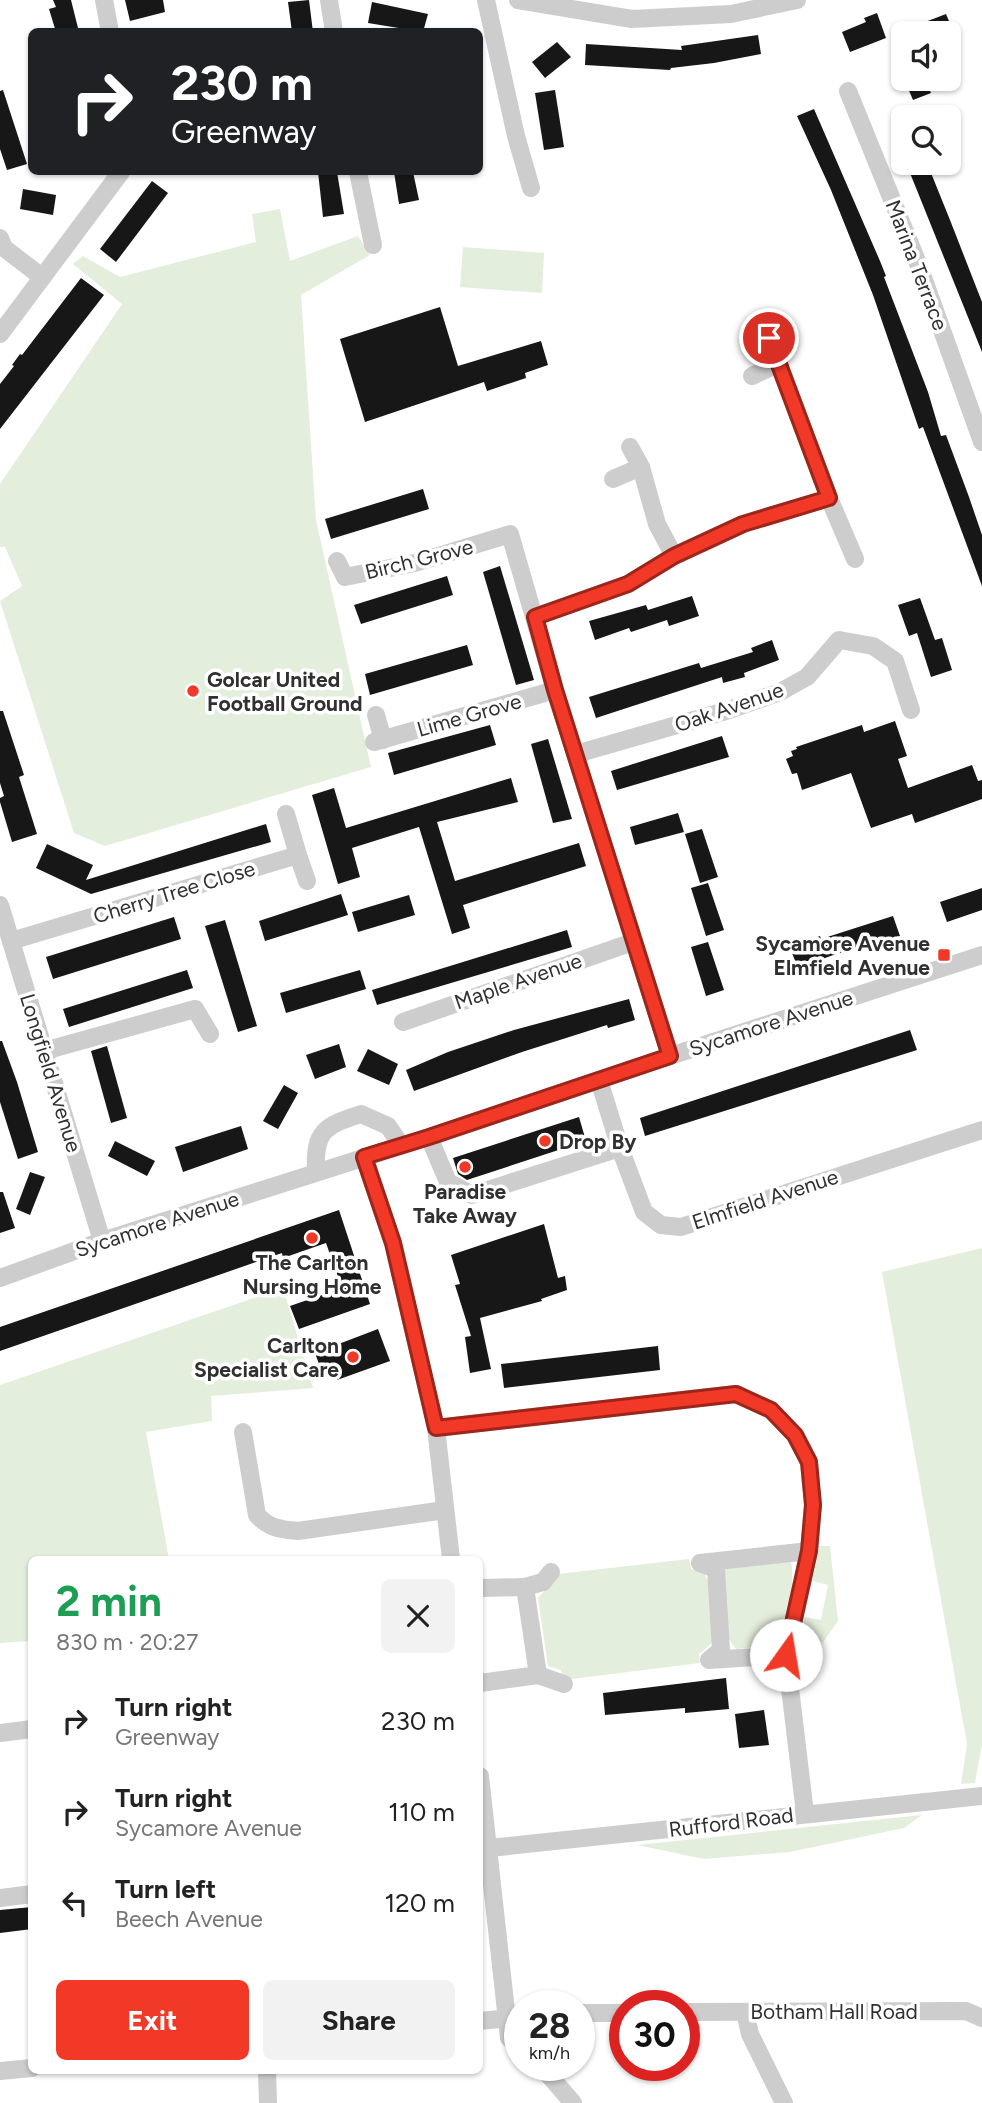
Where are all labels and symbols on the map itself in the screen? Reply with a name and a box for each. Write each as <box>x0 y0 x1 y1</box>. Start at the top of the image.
street label: Marina Terrace <box>881 196 953 334</box>
pin <box>739 308 799 368</box>
street label: Birch Grove <box>363 534 475 584</box>
place label: Golcar United Football Ground <box>207 667 362 716</box>
street label: Oak Avenue <box>671 677 787 737</box>
marker: Golcar United Football Ground <box>185 683 201 699</box>
street label: Lime Grove <box>414 688 524 742</box>
street label: Cherry Tree Close <box>90 856 258 928</box>
place label: Sycamore Avenue Elmfield Avenue <box>755 931 930 980</box>
marker: Sycamore Avenue Elmfield Avenue <box>936 947 952 963</box>
street label: Maple Avenue <box>451 948 585 1014</box>
street label: Sycamore Avenue <box>686 985 856 1061</box>
street label: Longfield Avenue <box>15 991 87 1155</box>
place label: Drop By <box>559 1129 637 1154</box>
marker: Drop By <box>537 1133 553 1149</box>
marker: Paradise Take Away <box>457 1159 473 1175</box>
street label: Elmfield Avenue <box>689 1164 841 1234</box>
place label: Paradise Take Away <box>413 1179 518 1228</box>
street label: Sycamore Avenue <box>72 1186 242 1262</box>
marker: The Carlton Nursing Home <box>304 1230 320 1246</box>
place label: The Carlton Nursing Home <box>243 1250 382 1299</box>
place label: Carlton Specialist Care <box>194 1333 339 1382</box>
marker: Carlton Specialist Care <box>345 1349 361 1365</box>
position arrow <box>749 1618 823 1692</box>
street label: Rufford Road <box>667 1802 795 1842</box>
speed limit sign: 30 <box>609 1990 700 2081</box>
street label: Botham Hall Road <box>750 1999 918 2024</box>

